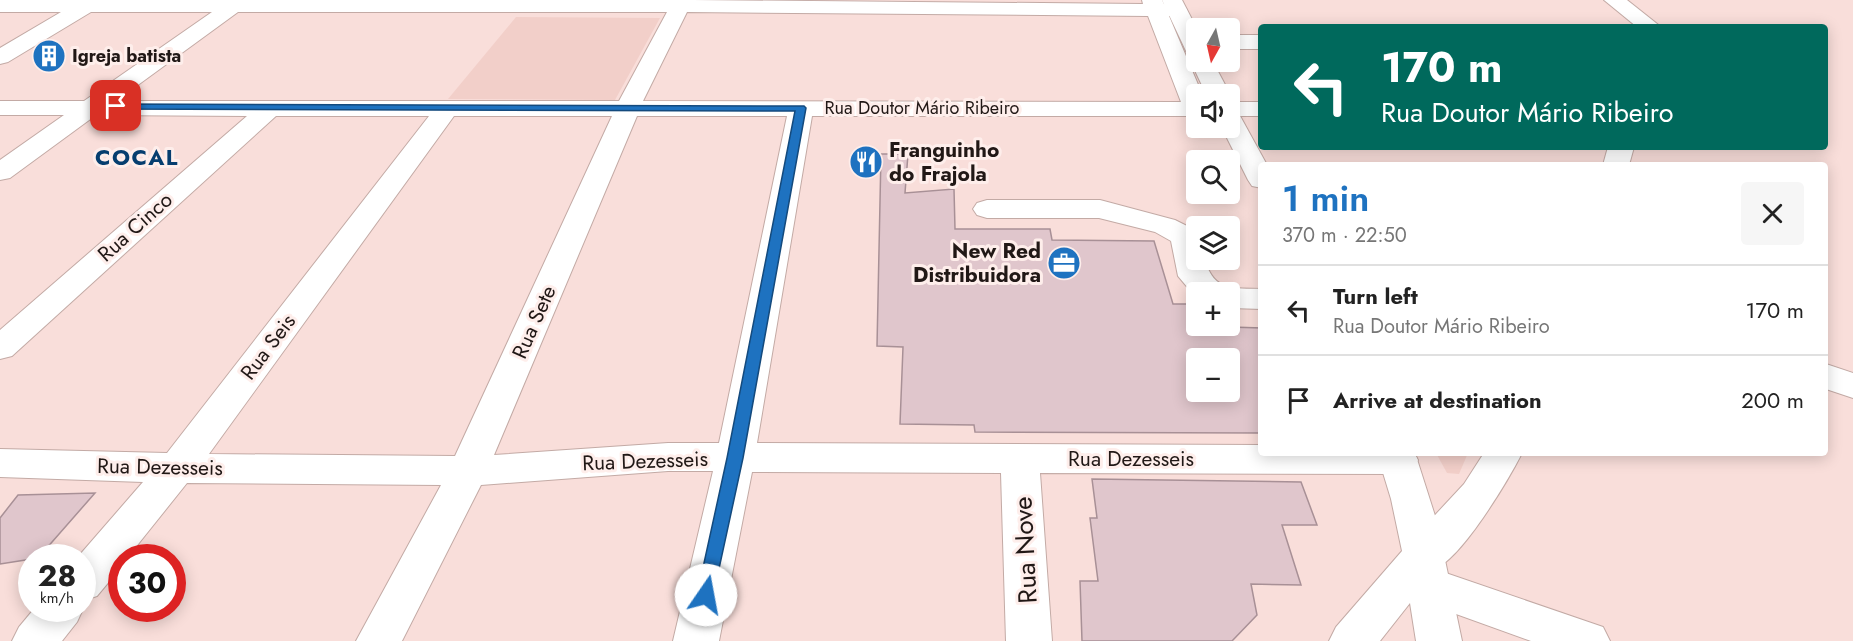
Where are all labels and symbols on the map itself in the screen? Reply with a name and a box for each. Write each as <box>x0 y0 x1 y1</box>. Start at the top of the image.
north arrow <box>1186 18 1240 72</box>
building icon: Igreja batista <box>31 38 67 74</box>
place label: Igreja batista <box>72 43 181 69</box>
pin <box>90 80 141 131</box>
street label: Rua Doutor Mário Ribeiro <box>825 95 1020 121</box>
place label: Franguinho do Frajola <box>889 135 999 189</box>
district label: COCAL <box>95 141 179 173</box>
restaurant icon: Franguinho do Frajola <box>848 144 884 180</box>
street label: Rua Cinco <box>91 185 179 269</box>
place label: New Red Distribuidora <box>913 236 1041 290</box>
office icon: New Red Distribuidora <box>1046 245 1082 281</box>
street label: Rua Sete <box>505 280 564 363</box>
street label: Rua Seis <box>233 308 303 386</box>
street label: Rua Dezesseis <box>582 444 708 478</box>
street label: Rua Dezesseis <box>1068 444 1194 474</box>
street label: Rua Dezesseis <box>97 451 223 483</box>
street label: Rua Nove <box>1003 496 1047 604</box>
speed limit sign: 30 <box>108 544 186 622</box>
position arrow <box>674 563 738 627</box>

